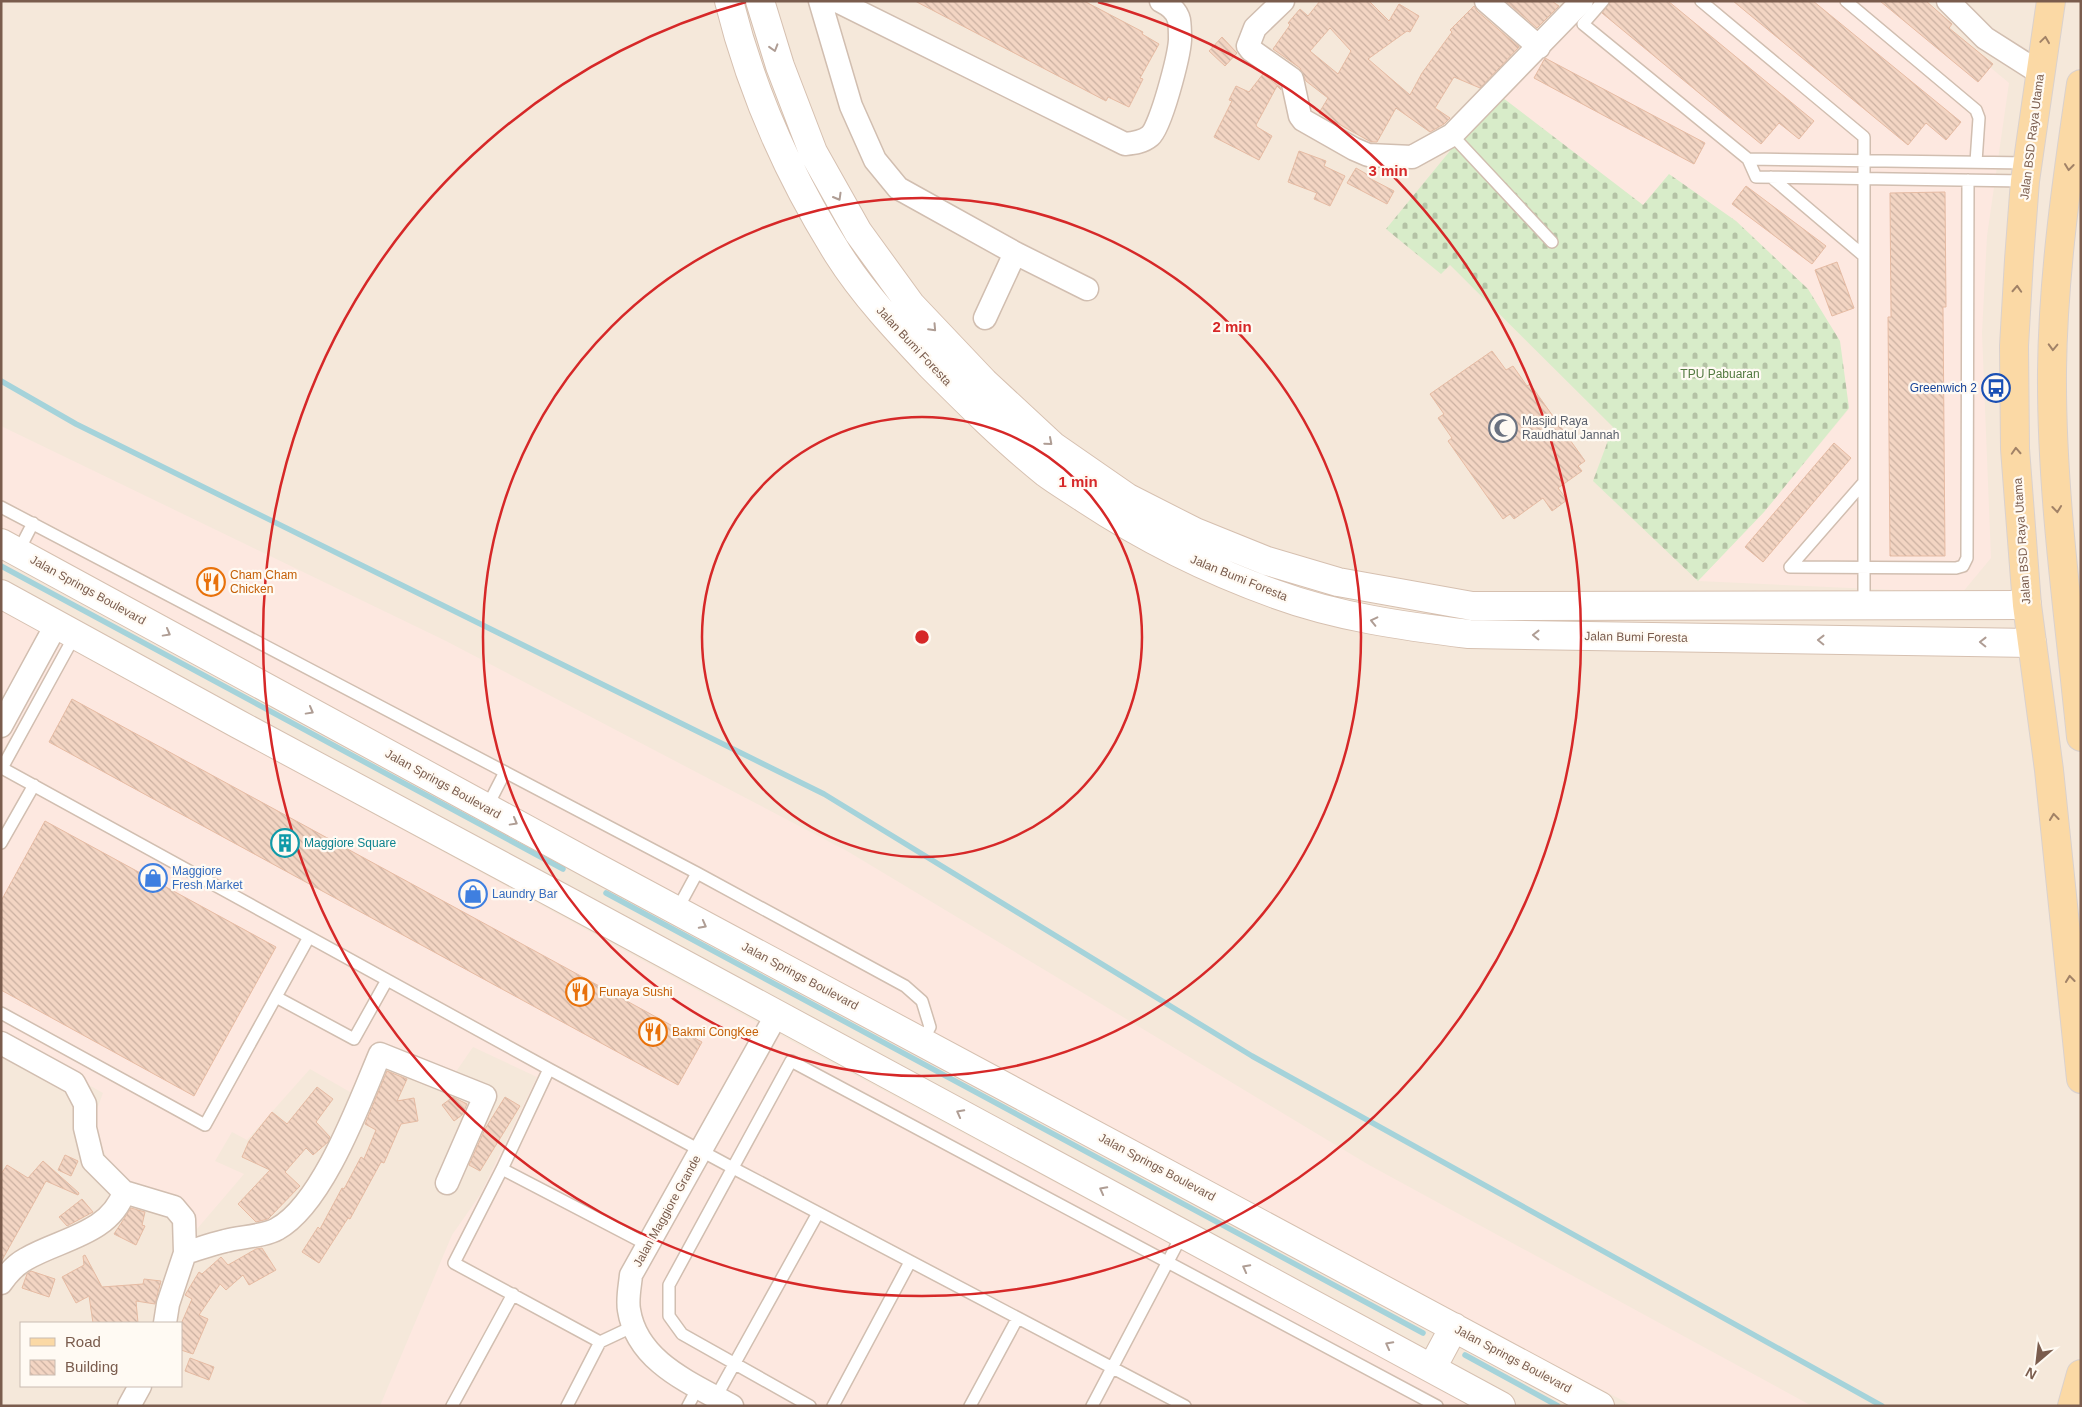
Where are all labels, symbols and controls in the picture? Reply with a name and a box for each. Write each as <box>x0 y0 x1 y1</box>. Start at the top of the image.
one-way arrow <box>2039 36 2050 44</box>
one-way arrow <box>769 43 779 52</box>
street label: Jalan BSD Raya Utama <box>2017 73 2047 201</box>
text: 3 min <box>1368 162 1408 179</box>
one-way arrow <box>2064 164 2075 172</box>
one-way arrow <box>832 191 842 200</box>
one-way arrow <box>2012 284 2023 292</box>
street label: Jalan Bumi Foresta <box>874 303 955 389</box>
text: 2 min <box>1212 318 1252 335</box>
one-way arrow <box>927 323 936 332</box>
one-way arrow <box>2048 343 2059 351</box>
park label: TPU Pabuaran <box>1680 367 1760 381</box>
bus stop icon: Greenwich 2 <box>1981 373 2011 403</box>
place label: Greenwich 2 <box>1910 381 1977 395</box>
mosque icon: Masjid Raya Raudhatul Jannah <box>1488 413 1518 443</box>
place label: Masjid Raya Raudhatul Jannah <box>1522 414 1619 442</box>
one-way arrow <box>1043 436 1052 445</box>
one-way arrow <box>2010 447 2021 455</box>
text: 1 min <box>1058 473 1098 490</box>
street label: Jalan BSD Raya Utama <box>2011 477 2033 605</box>
one-way arrow <box>2052 505 2063 513</box>
street label: Jalan Springs Boulevard <box>28 552 148 628</box>
street label: Jalan Bumi Foresta <box>1188 552 1290 604</box>
restaurant icon: Cham Cham Chicken <box>196 567 226 597</box>
place label: Cham Cham Chicken <box>230 568 297 596</box>
one-way arrow <box>1370 616 1378 627</box>
one-way arrow <box>162 627 171 637</box>
centre of rings <box>913 628 931 646</box>
street label: Jalan Bumi Foresta <box>1584 629 1688 645</box>
one-way arrow <box>1531 630 1539 641</box>
one-way arrow <box>1816 635 1824 645</box>
one-way arrow <box>1979 637 1986 647</box>
one-way arrow <box>305 705 314 715</box>
street label: Jalan Springs Boulevard <box>383 746 503 822</box>
one-way arrow <box>2048 813 2059 821</box>
one-way arrow <box>509 816 518 826</box>
building icon: Maggiore Square <box>270 828 300 858</box>
place label: Maggiore Square <box>304 836 396 850</box>
shop icon: Maggiore Fresh Market <box>138 863 168 893</box>
place label: Maggiore Fresh Market <box>172 864 243 892</box>
shop icon: Laundry Bar <box>458 879 488 909</box>
place label: Laundry Bar <box>492 887 557 901</box>
one-way arrow <box>698 918 707 928</box>
street label: Jalan Springs Boulevard <box>739 939 861 1013</box>
one-way arrow <box>2065 974 2076 982</box>
restaurant icon: Funaya Sushi <box>565 977 595 1007</box>
place label: Funaya Sushi <box>599 985 672 999</box>
restaurant icon: Bakmi CongKee <box>638 1017 668 1047</box>
place label: Bakmi CongKee <box>672 1025 759 1039</box>
one-way arrow <box>957 1109 966 1119</box>
street label: Jalan Springs Boulevard <box>1096 1130 1218 1204</box>
street label: Jalan Maggiore Grande <box>630 1152 704 1269</box>
one-way arrow <box>1100 1186 1109 1196</box>
one-way arrow <box>1243 1264 1252 1274</box>
legend <box>20 1322 182 1387</box>
street label: Jalan Springs Boulevard <box>1452 1322 1574 1396</box>
text: Road <box>65 1333 101 1350</box>
north arrow <box>2012 1337 2062 1387</box>
one-way arrow <box>1386 1341 1395 1351</box>
text: Building <box>65 1358 118 1375</box>
text: N <box>2023 1364 2039 1383</box>

